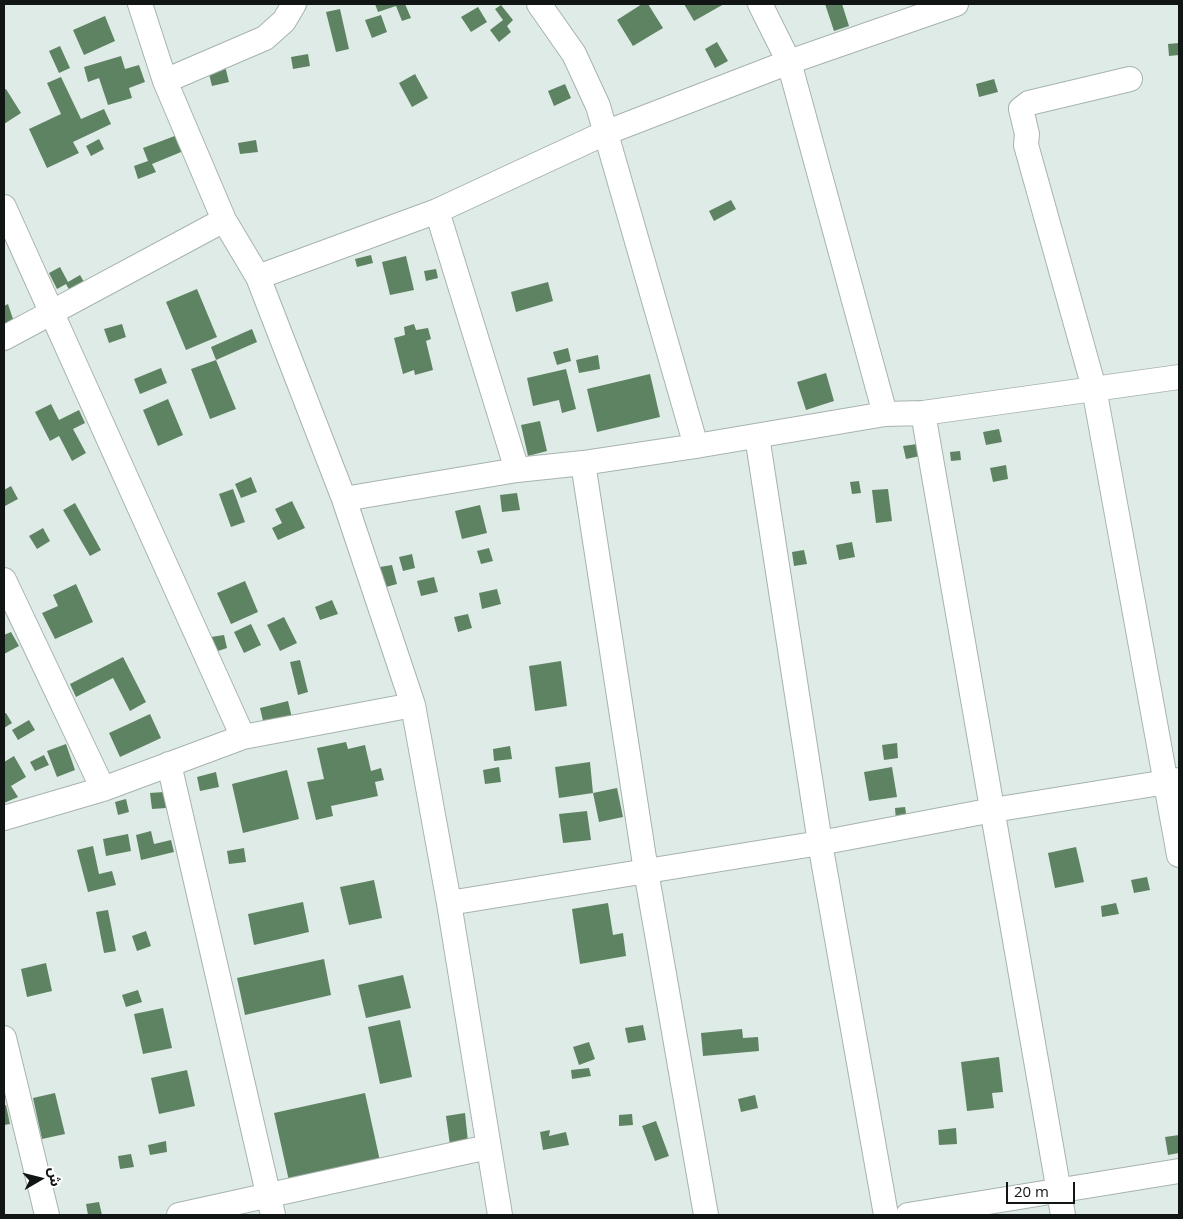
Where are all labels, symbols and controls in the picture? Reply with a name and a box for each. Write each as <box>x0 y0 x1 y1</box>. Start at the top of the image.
north arrow <box>15 1154 65 1204</box>
text: ش <box>45 1166 66 1188</box>
scale bar <box>1008 1172 1077 1204</box>
text: 20 m <box>1014 1181 1049 1201</box>

